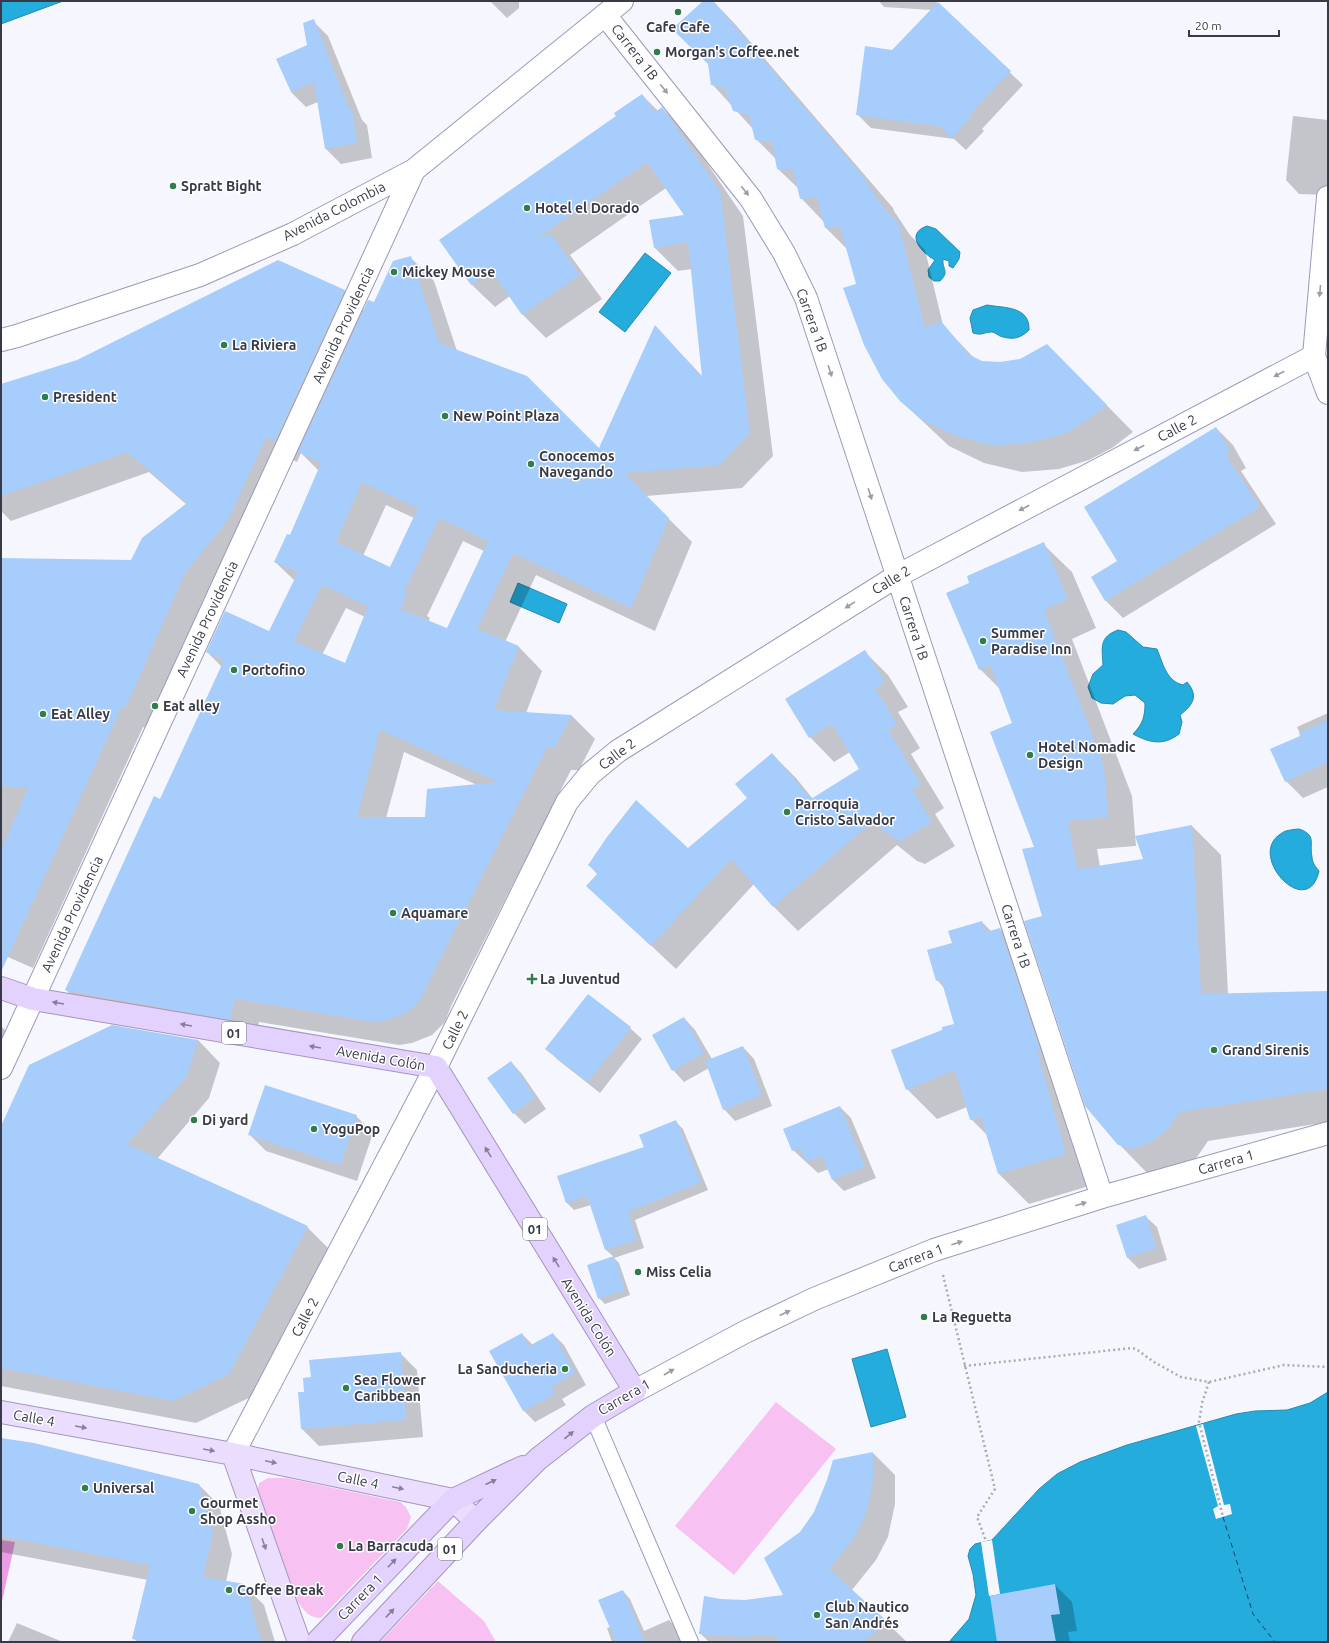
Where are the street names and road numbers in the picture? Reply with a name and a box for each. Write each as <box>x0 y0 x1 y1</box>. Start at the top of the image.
street label: Carrera 1B <box>608 21 662 83</box>
street label: Avenida Colombia <box>280 178 388 244</box>
street label: Avenida Providencia <box>309 264 377 386</box>
street label: Carrera 1B <box>793 286 831 354</box>
street label: Calle 2 <box>1155 411 1199 445</box>
street label: Avenida Providencia <box>173 558 241 680</box>
street label: Calle 2 <box>869 562 913 598</box>
street label: Carrera 1B <box>896 594 932 662</box>
street label: Calle 2 <box>595 735 639 773</box>
street label: Avenida Providencia <box>38 853 106 975</box>
street label: Carrera 1B <box>998 902 1034 970</box>
street label: Calle 2 <box>439 1008 471 1052</box>
road number: 01 <box>222 1022 246 1044</box>
street label: Avenida Colón <box>335 1042 427 1074</box>
street label: Carrera 1 <box>1196 1146 1256 1178</box>
road number: 01 <box>523 1218 547 1240</box>
street label: Carrera 1 <box>886 1240 946 1276</box>
street label: Avenida Colón <box>558 1275 620 1359</box>
street label: Calle 2 <box>288 1295 322 1339</box>
street label: Carrera 1 <box>595 1376 653 1418</box>
street label: Calle 4 <box>12 1406 56 1430</box>
street label: Calle 4 <box>336 1468 380 1492</box>
road number: 01 <box>438 1538 462 1560</box>
street label: Carrera 1 <box>334 1571 386 1623</box>

